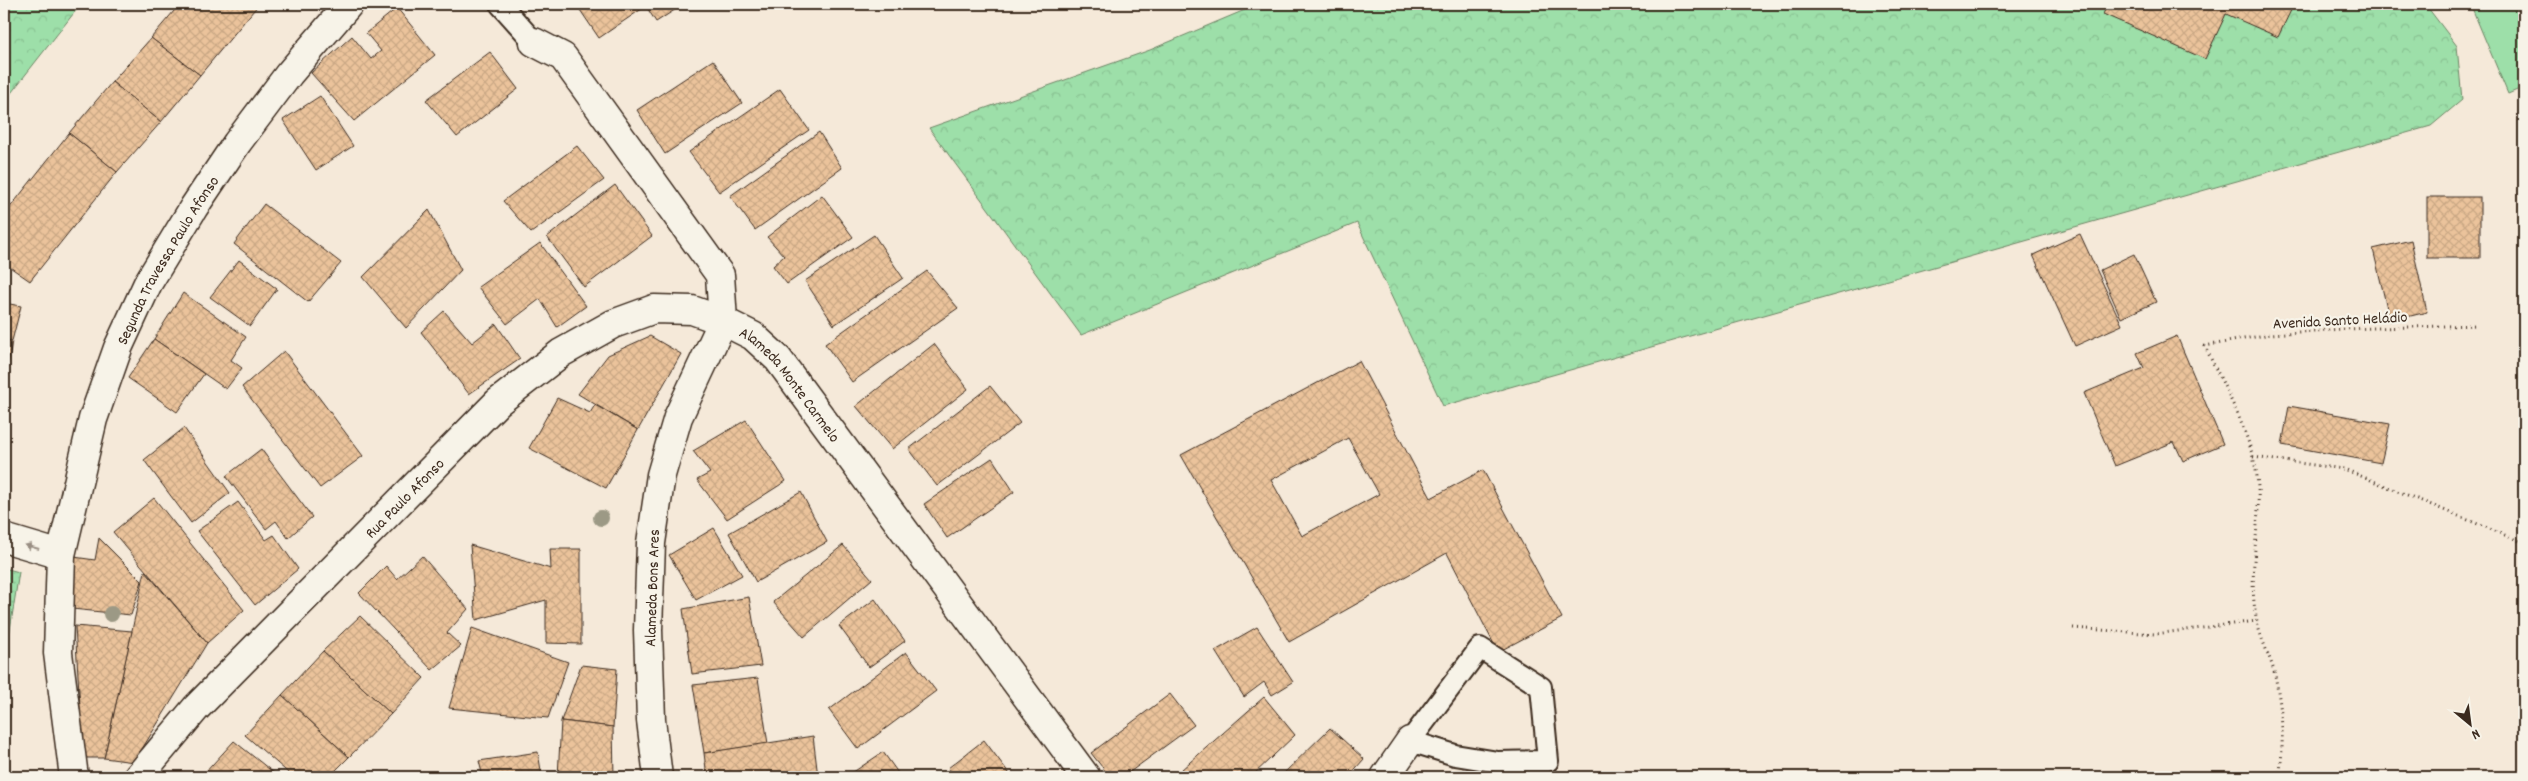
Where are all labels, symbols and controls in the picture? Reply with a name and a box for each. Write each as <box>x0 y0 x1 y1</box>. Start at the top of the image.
street label: Segunda Travessa Paulo Afonso <box>112 172 226 349</box>
street label: Avenida Santo Heládio <box>2272 306 2408 337</box>
street label: Alameda Monte Carmelo <box>735 322 845 448</box>
street label: Rua Paulo Afonso <box>361 454 451 545</box>
street label: Alameda Bons Ares <box>640 529 667 647</box>
one-way arrow <box>25 542 40 550</box>
north arrow <box>2446 698 2496 748</box>
text: N <box>2467 723 2483 744</box>

